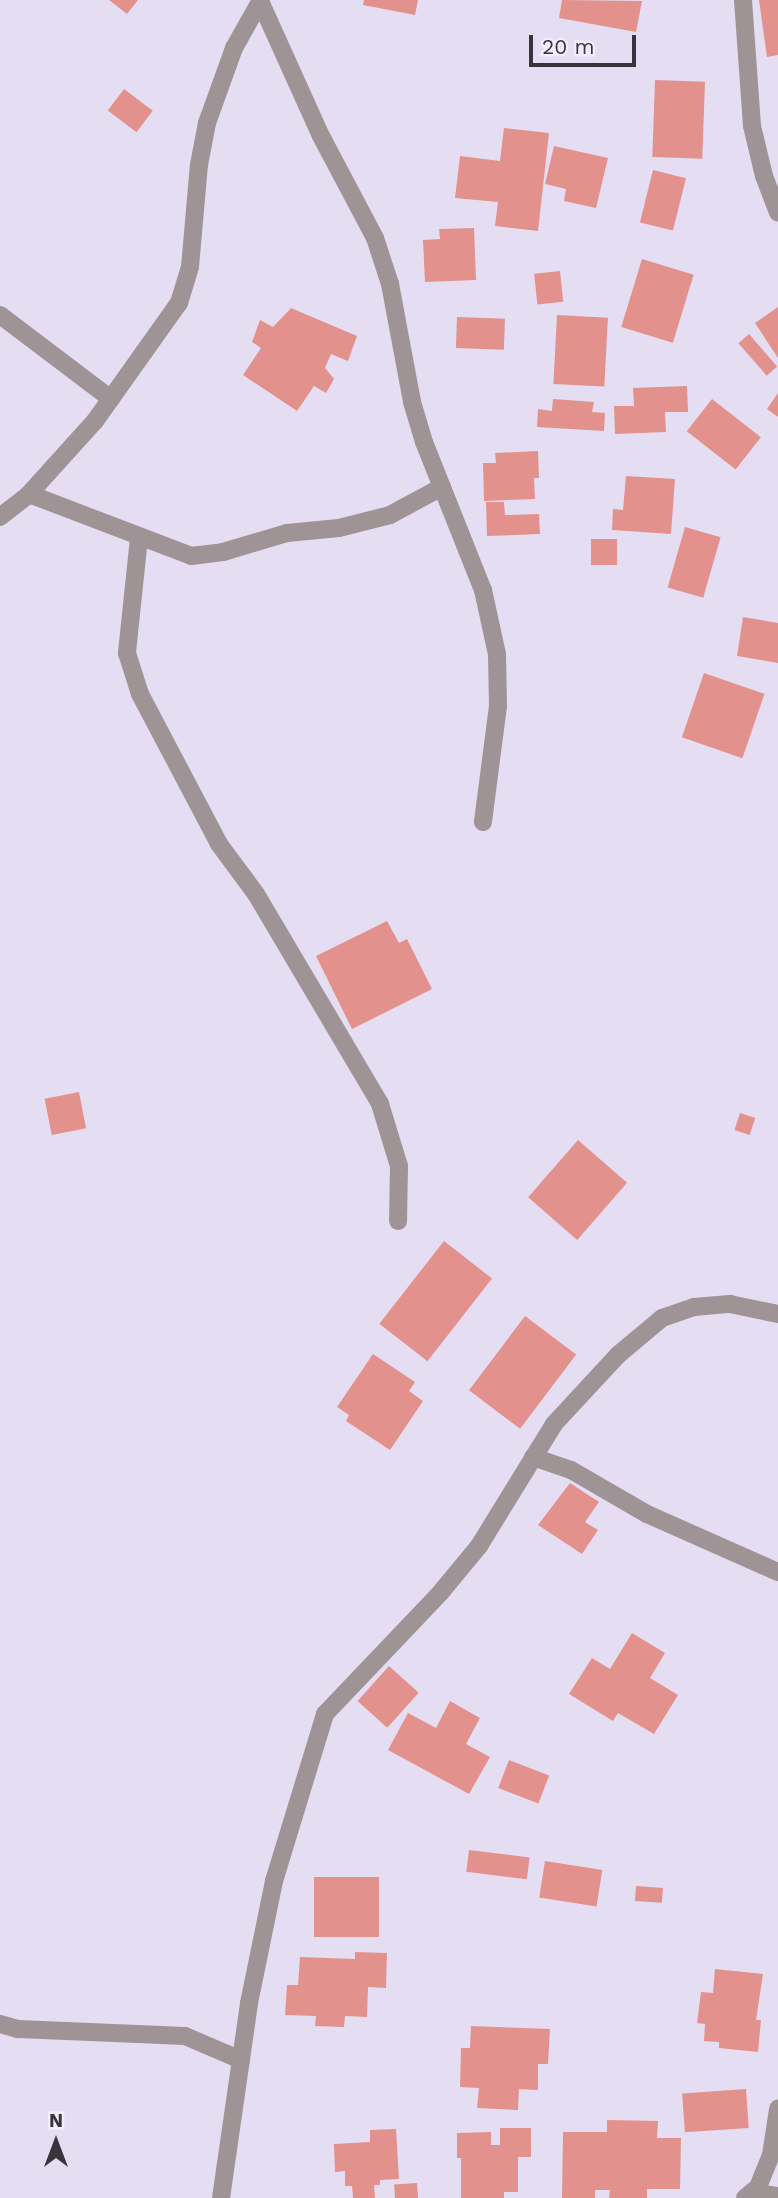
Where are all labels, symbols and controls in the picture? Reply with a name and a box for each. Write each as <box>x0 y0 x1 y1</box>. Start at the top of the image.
scale bar <box>533 21 640 65</box>
text: 20 m <box>542 34 594 59</box>
north arrow <box>21 2107 91 2177</box>
text: N <box>49 2109 63 2132</box>

